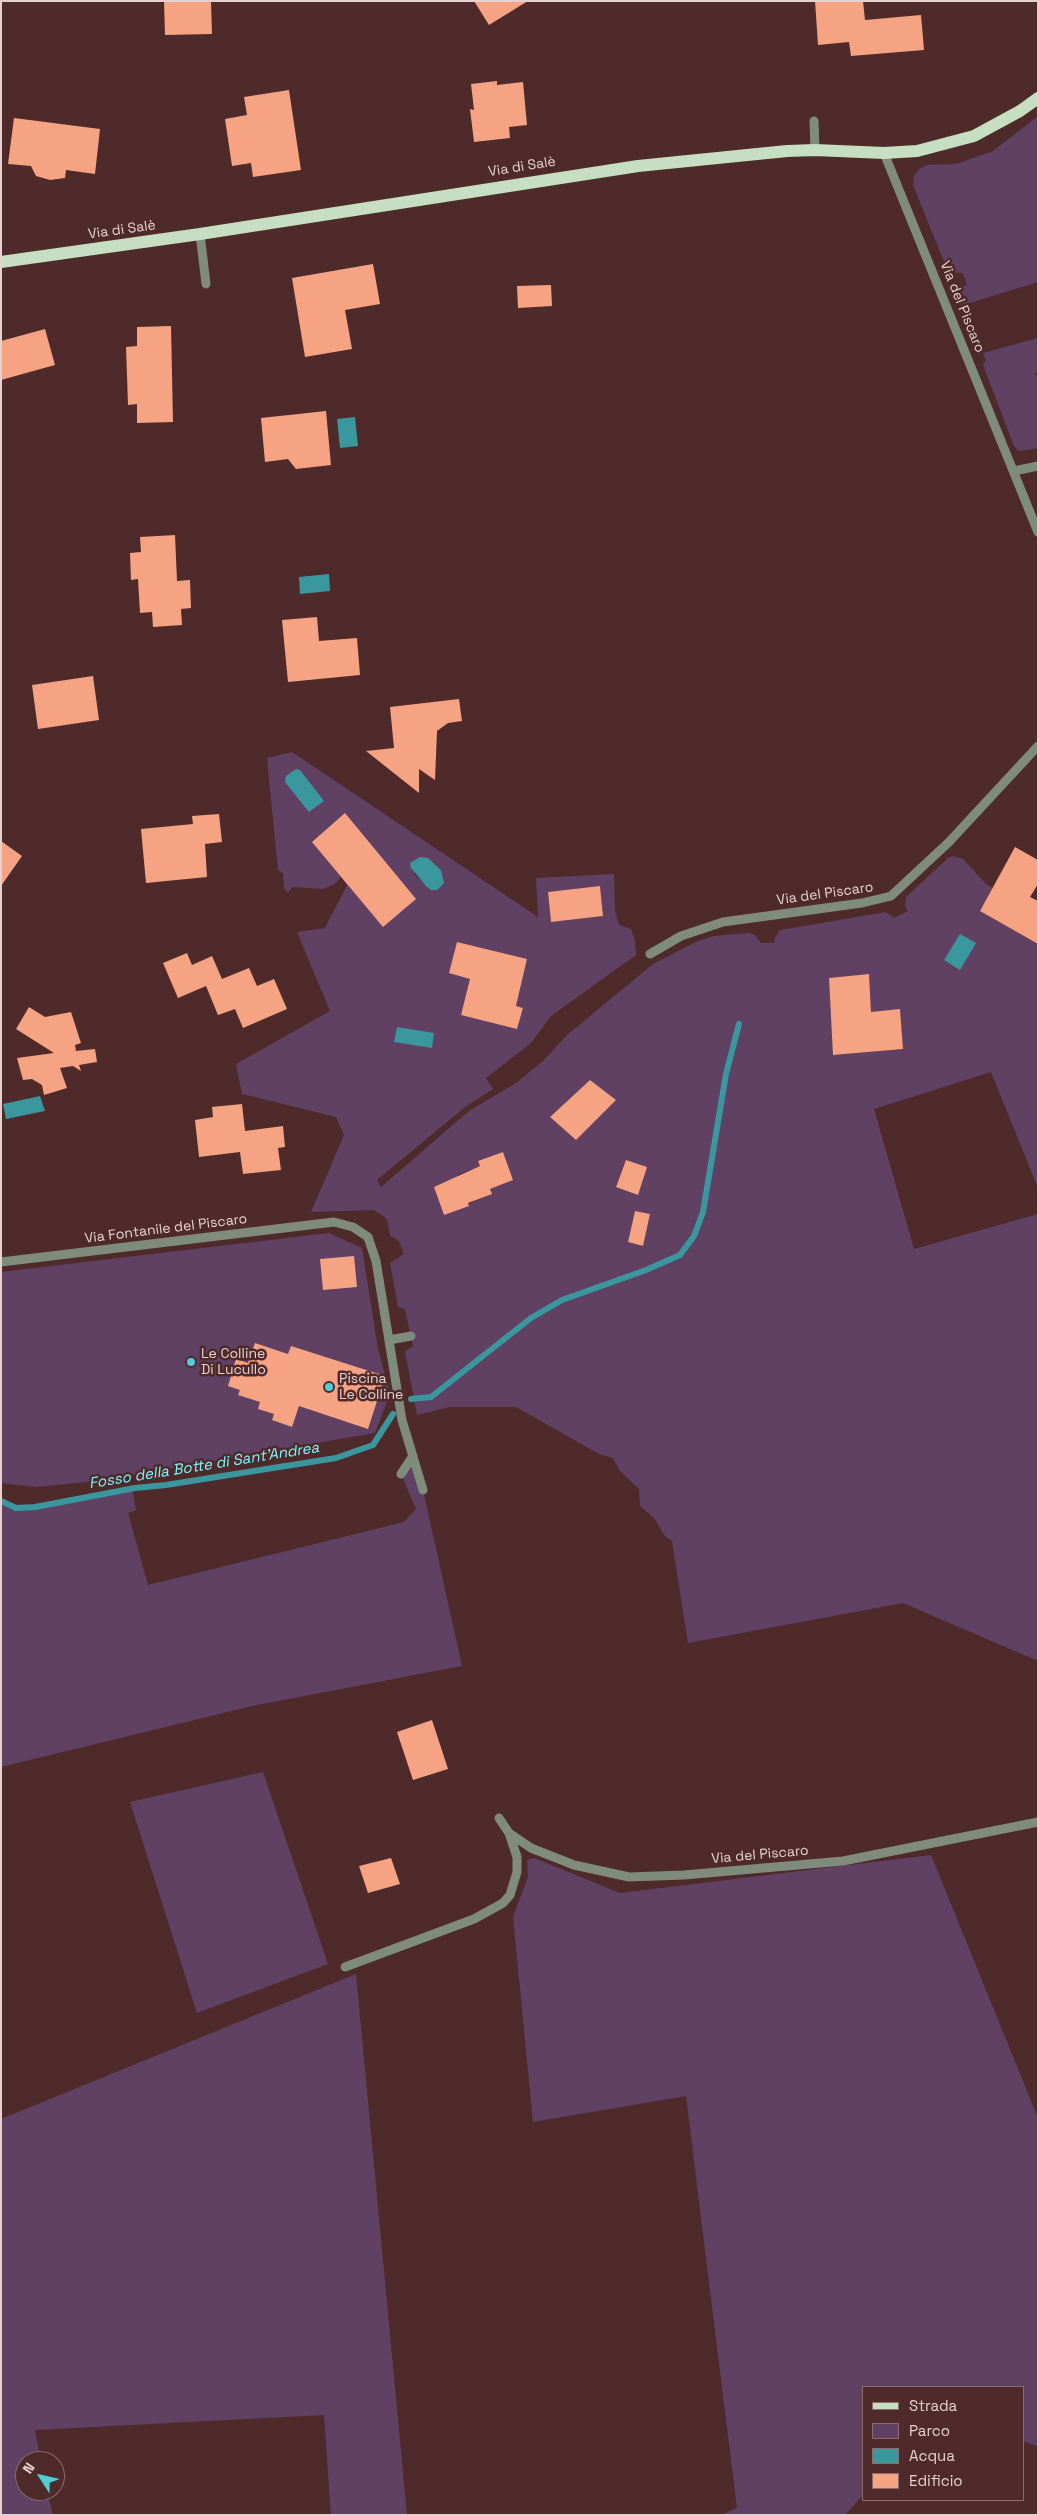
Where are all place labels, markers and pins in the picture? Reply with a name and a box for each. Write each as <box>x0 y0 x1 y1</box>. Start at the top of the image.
place label: Le Colline Di Lucullo <box>201 1346 266 1378</box>
marker: Le Colline Di Lucullo <box>185 1356 197 1368</box>
place label: Piscina Le Colline <box>339 1371 403 1404</box>
marker: Piscina Le Colline <box>323 1381 335 1393</box>

